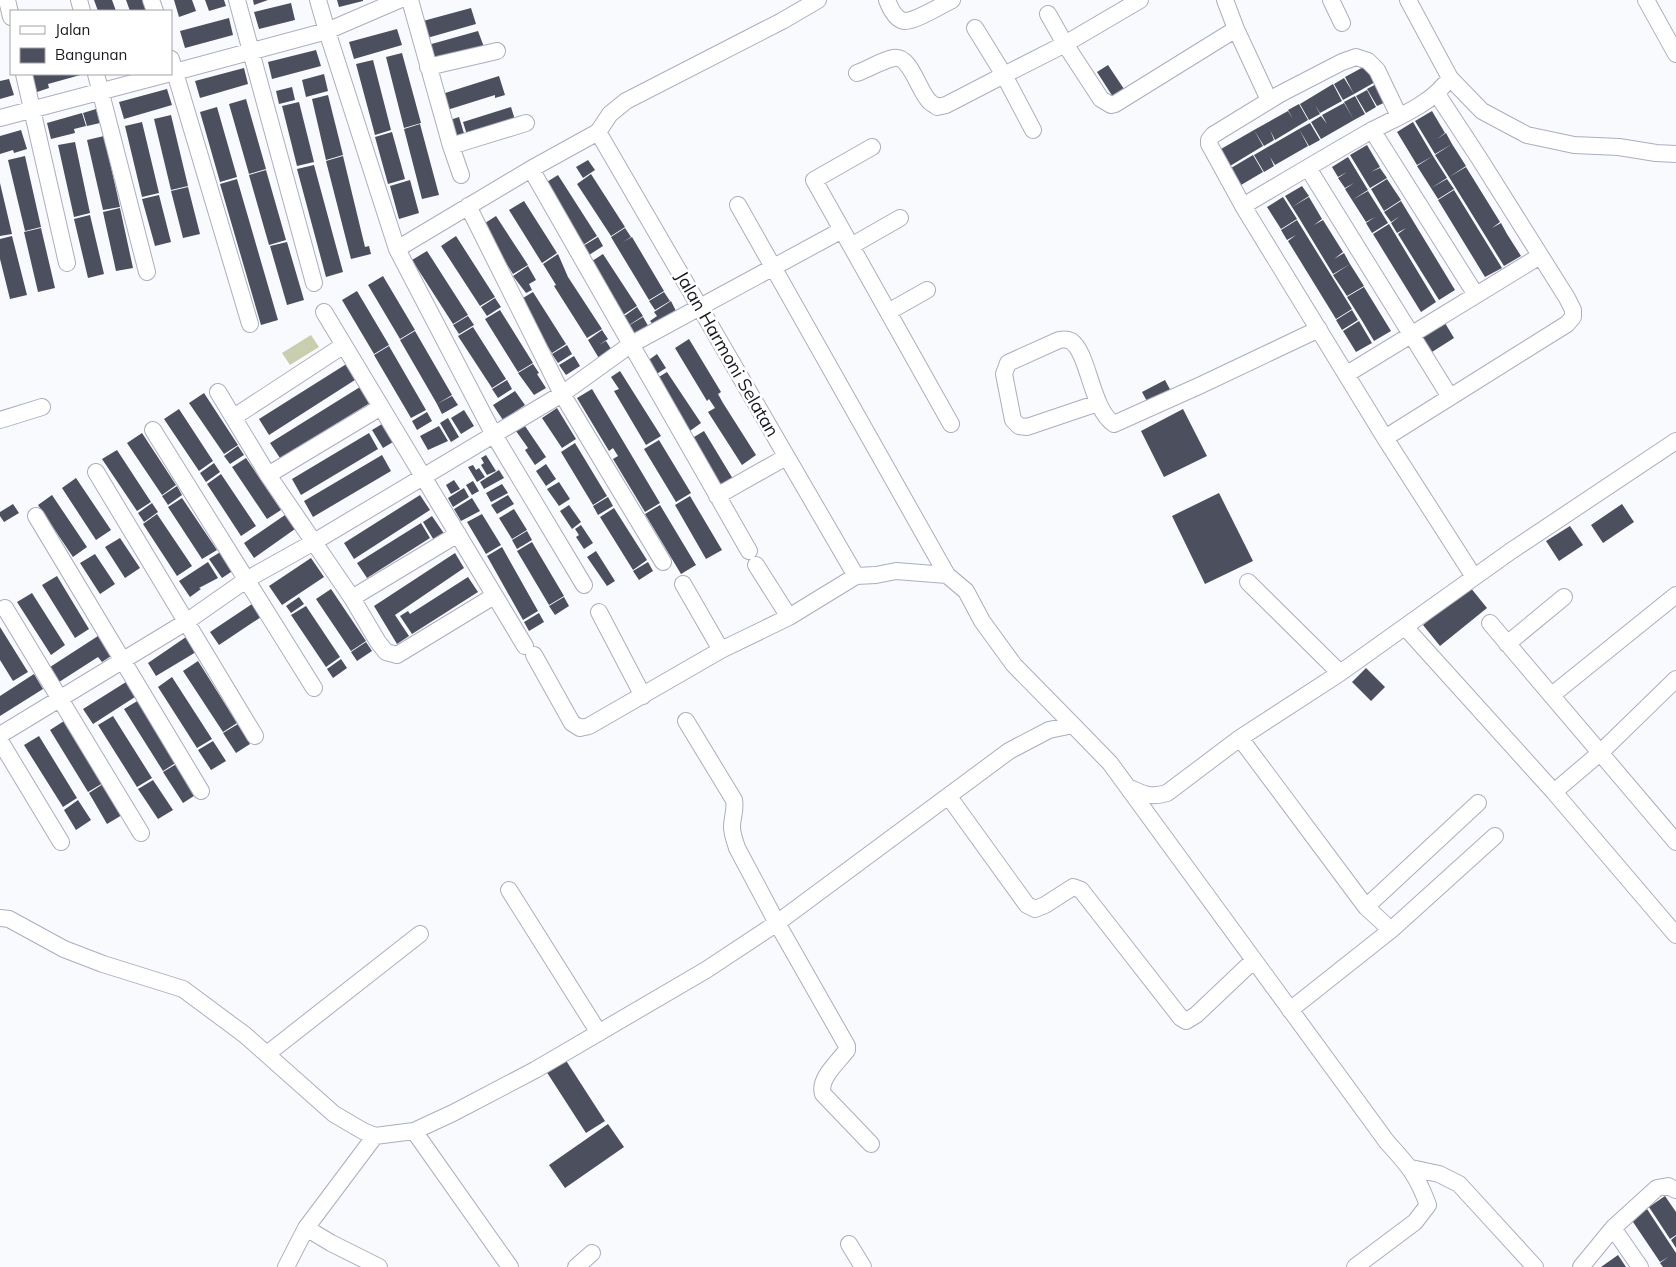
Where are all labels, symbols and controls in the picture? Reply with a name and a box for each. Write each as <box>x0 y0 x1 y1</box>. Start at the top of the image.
legend <box>10 10 172 75</box>
text: Jalan <box>55 20 90 39</box>
text: Bangunan <box>55 45 127 64</box>
street label: Jalan Harmoni Selatan <box>671 267 784 441</box>

